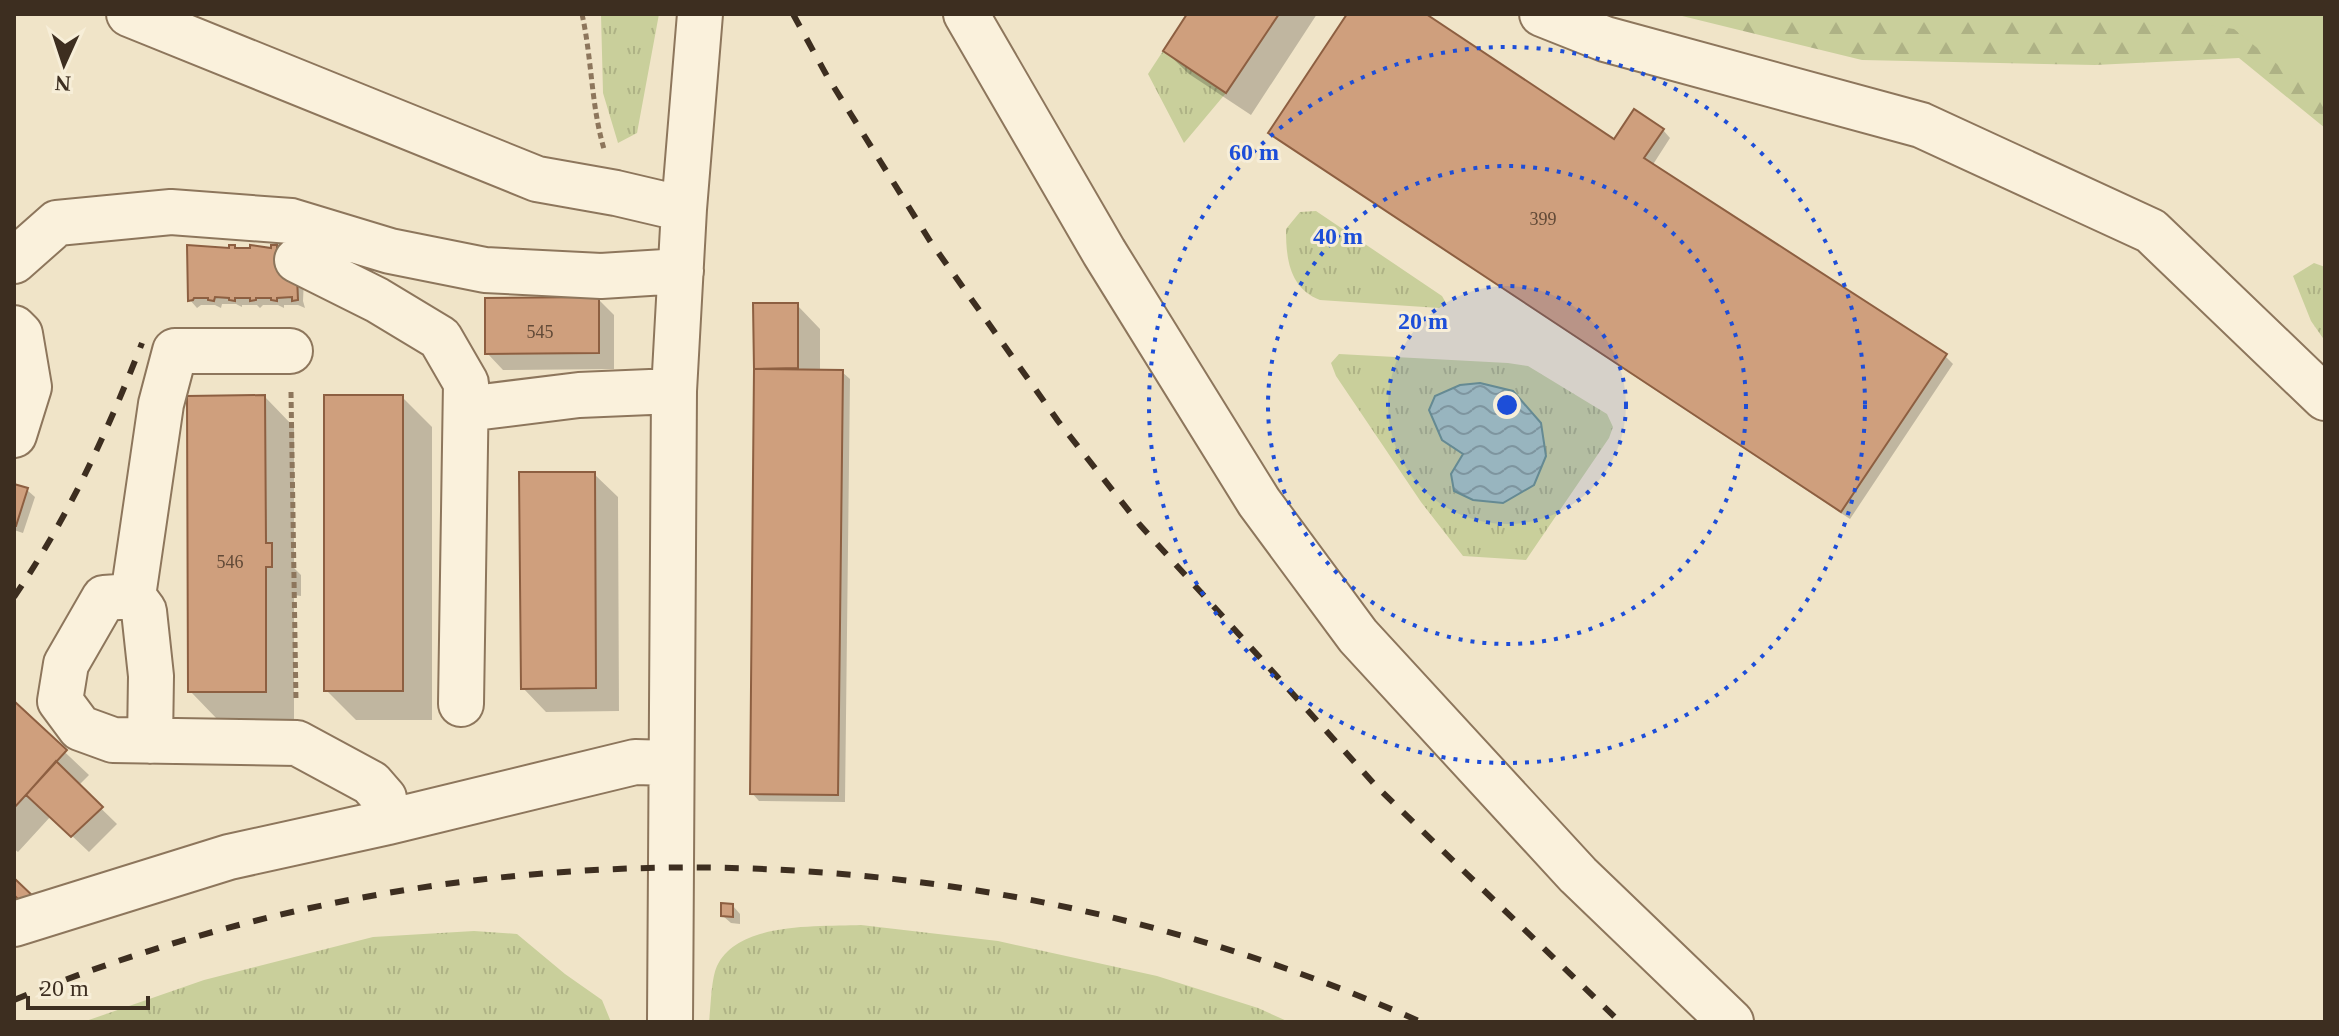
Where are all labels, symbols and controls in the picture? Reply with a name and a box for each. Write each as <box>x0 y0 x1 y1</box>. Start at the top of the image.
north arrow <box>24 24 104 104</box>
text: N <box>54 71 72 96</box>
text: 60 m <box>1229 139 1279 165</box>
house number: 399 <box>1530 209 1557 229</box>
text: 40 m <box>1313 223 1363 249</box>
text: 20 m <box>1398 308 1448 334</box>
house number: 545 <box>527 322 554 342</box>
centre of rings <box>1493 391 1521 419</box>
house number: 546 <box>217 552 244 572</box>
scale bar <box>28 960 148 1010</box>
text: 20 m <box>40 975 89 1001</box>

